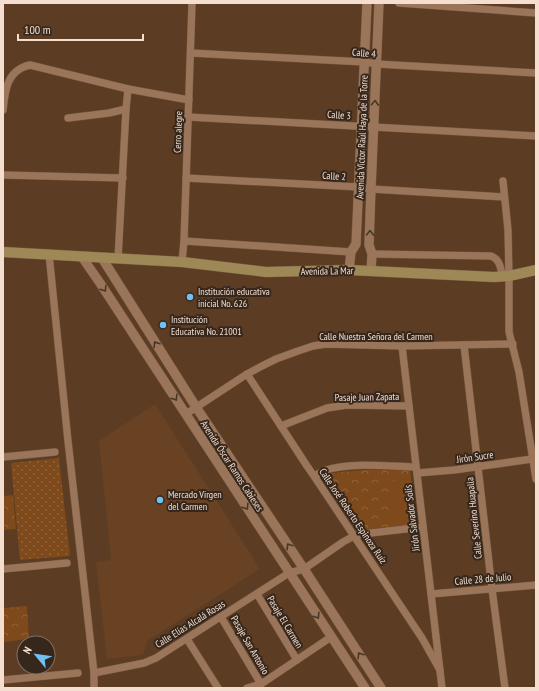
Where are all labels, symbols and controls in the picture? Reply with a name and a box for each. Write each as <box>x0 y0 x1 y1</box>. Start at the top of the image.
scale bar <box>18 16 143 42</box>
text: 100 m <box>24 22 51 37</box>
street label: Calle 4 <box>352 45 377 61</box>
street label: Avenida Víctor Raúl Haya de la Torre <box>353 75 371 199</box>
one-way arrow <box>370 100 379 106</box>
street label: Calle 3 <box>327 108 351 122</box>
street label: Cerro alegre <box>171 111 185 153</box>
street label: Calle 2 <box>322 169 346 183</box>
one-way arrow <box>366 230 374 236</box>
street label: Avenida La Mar <box>301 264 354 278</box>
one-way arrow <box>99 285 107 292</box>
place label: Institución educativa inicial No. 626 <box>198 285 270 310</box>
marker: Institución educativa inicial No. 626 <box>185 292 195 302</box>
place label: Institución Educativa No. 21001 <box>171 313 242 338</box>
marker: Institución Educativa No. 21001 <box>158 320 168 330</box>
street label: Calle Nuestra Señora del Carmen <box>319 330 433 343</box>
one-way arrow <box>153 341 161 348</box>
street label: Pasaje Juan Zapata <box>335 390 399 404</box>
one-way arrow <box>170 394 178 401</box>
street label: Avenida Óscar Ramos Cabieses <box>198 418 267 514</box>
street label: Jirón Sucre <box>455 448 494 466</box>
street label: Calle José Roberto Espinoza Ruíz <box>316 466 390 567</box>
street label: Calle Severino Huapalla <box>463 477 485 559</box>
street label: Jirón Salvador Solís <box>401 484 423 553</box>
place label: Mercado Virgen del Carmen <box>168 488 222 513</box>
marker: Mercado Virgen del Carmen <box>155 495 165 505</box>
one-way arrow <box>241 503 249 510</box>
one-way arrow <box>287 544 294 551</box>
street label: Calle 28 de Julio <box>454 570 512 588</box>
street label: Pasaje El Carmen <box>264 593 306 651</box>
street label: Calle Elías Alcalá Rosas <box>153 597 228 651</box>
one-way arrow <box>312 611 319 618</box>
street label: Pasaje San Antonio <box>228 613 272 677</box>
north arrow <box>16 635 56 675</box>
text: N <box>20 644 35 656</box>
one-way arrow <box>357 652 365 659</box>

